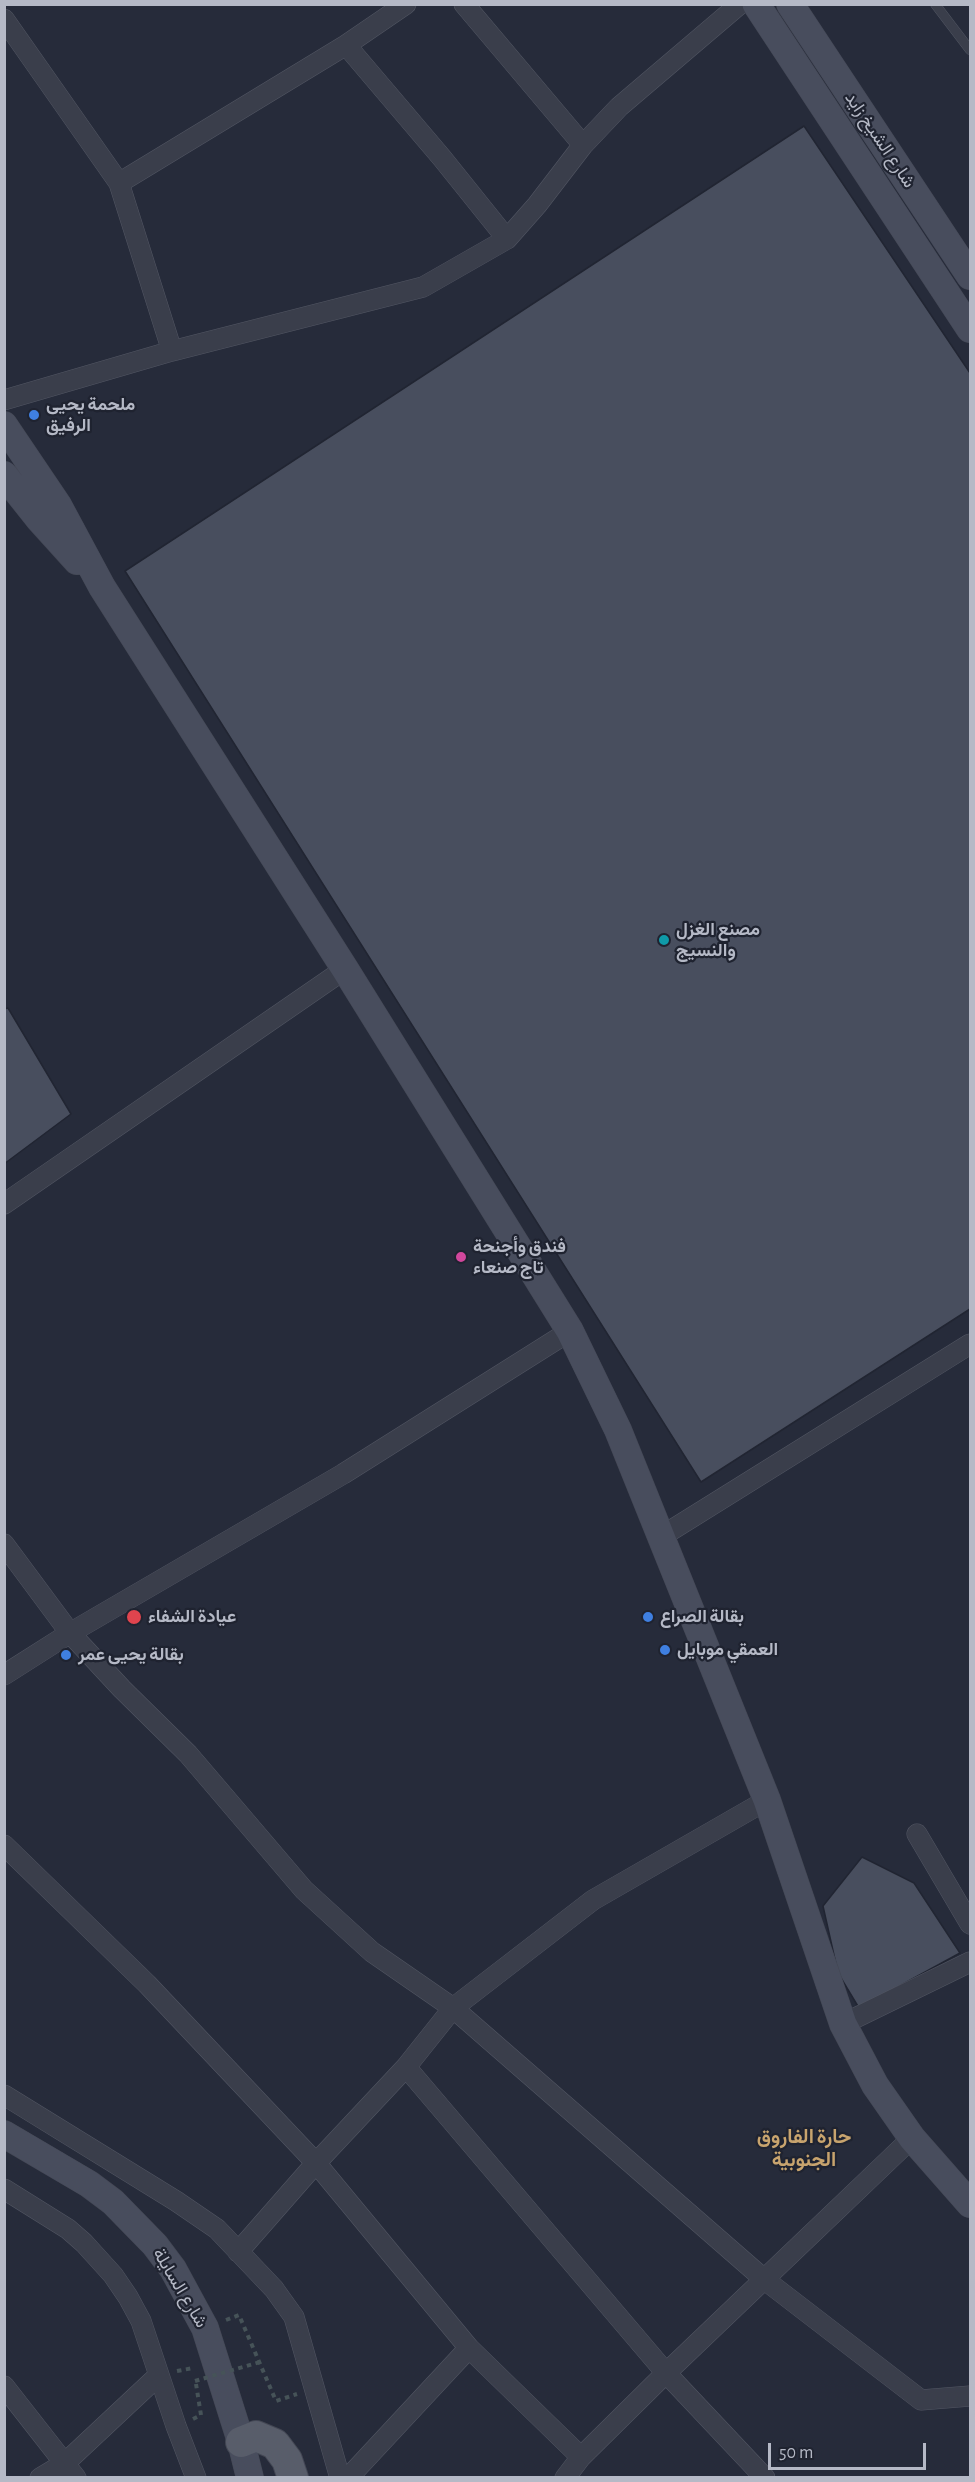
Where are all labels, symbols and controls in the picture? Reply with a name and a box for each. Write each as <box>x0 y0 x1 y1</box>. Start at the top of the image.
street label: شارع الشيخ زايد <box>840 88 920 192</box>
place label: ملحمة يحيى الرفيق <box>46 394 135 436</box>
marker: ملحمة يحيى الرفيق <box>27 408 41 422</box>
place label: مصنع الغزل والنسيج <box>676 919 760 962</box>
marker: مصنع الغزل والنسيج <box>657 933 671 947</box>
place label: فندق وأجنحة تاج صنعاء <box>473 1236 566 1278</box>
marker: فندق وأجنحة تاج صنعاء <box>454 1250 468 1264</box>
place label: عيادة الشفاء <box>148 1606 236 1628</box>
place label: بقالة الصراع <box>660 1606 744 1628</box>
marker: عيادة الشفاء <box>125 1608 143 1626</box>
marker: بقالة الصراع <box>641 1610 655 1624</box>
place label: العمقي موبايل <box>677 1639 778 1661</box>
marker: العمقي موبايل <box>658 1643 672 1657</box>
place label: بقالة يحيى عمر <box>78 1644 184 1666</box>
marker: بقالة يحيى عمر <box>59 1648 73 1662</box>
district label: حارة الفاروق الجنوبية <box>757 2125 851 2172</box>
street label: شارع السايلة <box>148 2244 212 2332</box>
scale bar <box>771 2431 928 2469</box>
text: 50 m <box>779 2444 813 2462</box>

